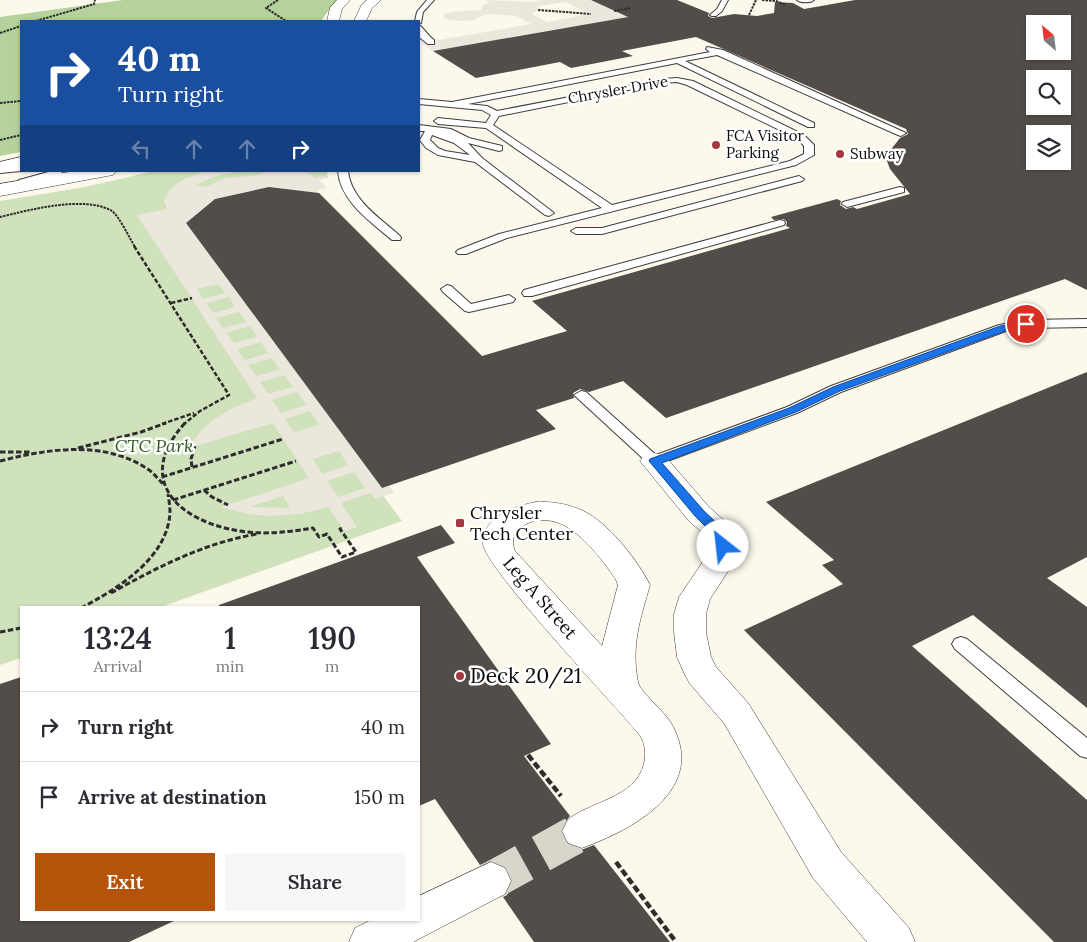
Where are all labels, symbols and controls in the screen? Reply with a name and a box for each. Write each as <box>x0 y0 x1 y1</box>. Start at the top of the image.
north arrow <box>1026 15 1071 60</box>
map controls <box>1026 15 1071 170</box>
text: 40 m <box>118 36 201 81</box>
icon: right <box>35 40 100 105</box>
button: search <box>1026 70 1071 115</box>
street label: Chrysler Drive <box>566 71 669 108</box>
text: Turn right <box>118 80 223 108</box>
button: layers <box>1026 125 1071 170</box>
place label: FCA Visitor Parking <box>726 126 805 162</box>
icon: left <box>127 135 155 163</box>
icon: ahead <box>180 135 208 163</box>
icon: ahead <box>233 135 261 163</box>
icon: right <box>286 135 314 163</box>
marker: FCA Visitor Parking <box>710 139 722 151</box>
place label: Subway <box>850 144 903 163</box>
marker: Subway <box>834 148 846 160</box>
pin <box>1005 303 1047 345</box>
icon: arrive <box>1012 310 1040 338</box>
park label: CTC Park <box>115 434 193 457</box>
place label: Chrysler Tech Center <box>470 501 573 545</box>
marker: Chrysler Tech Center <box>454 517 466 529</box>
position arrow <box>696 519 748 571</box>
street label: Leg A Street <box>498 552 582 644</box>
text: 13:24 <box>84 619 152 657</box>
text: 1 <box>224 619 236 657</box>
text: 190 <box>308 619 356 657</box>
text: Arrival <box>93 656 142 676</box>
text: min <box>216 656 244 676</box>
text: m <box>325 656 339 676</box>
place label: Deck 20/21 <box>470 662 582 689</box>
marker: Deck 20/21 <box>454 670 466 682</box>
icon: right <box>35 713 63 741</box>
text: Turn right <box>78 715 174 739</box>
text: 40 m <box>361 715 405 739</box>
icon: arrive <box>35 783 63 811</box>
text: Arrive at destination <box>78 785 267 809</box>
text: 150 m <box>354 785 405 809</box>
button: Exit <box>35 853 215 911</box>
button: Share <box>225 853 405 911</box>

